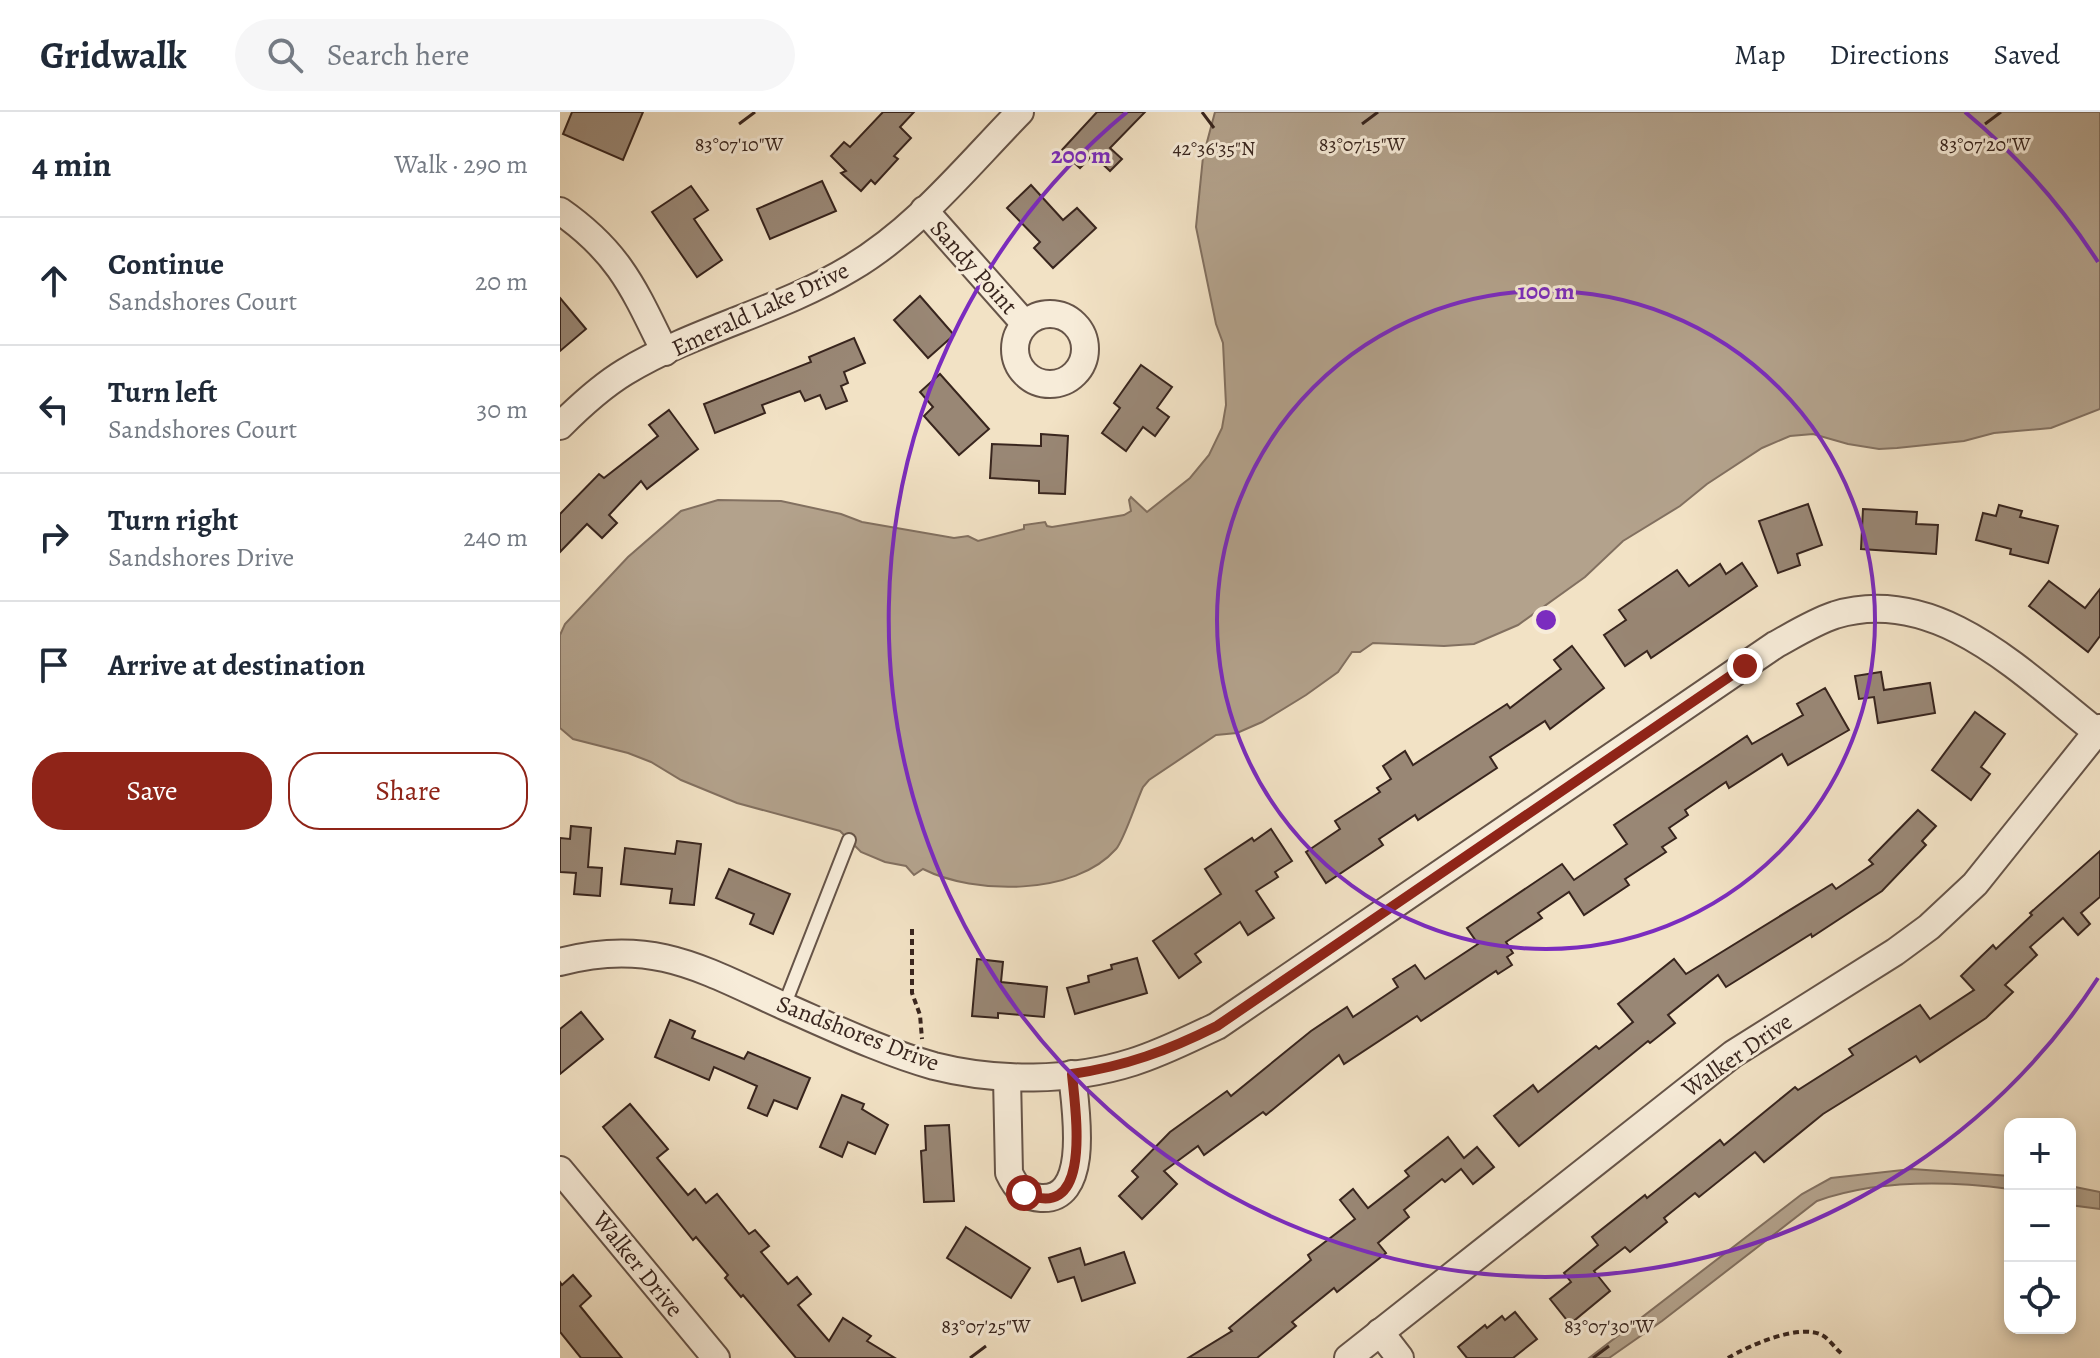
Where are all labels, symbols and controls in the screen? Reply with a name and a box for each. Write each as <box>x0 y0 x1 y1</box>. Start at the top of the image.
search box <box>235 19 795 91</box>
text: Gridwalk <box>40 29 187 81</box>
icon: search <box>263 33 307 77</box>
text: Search here <box>327 35 469 75</box>
text: Map <box>1734 36 1785 74</box>
text: Directions <box>1829 36 1950 74</box>
text: Saved <box>1994 36 2060 74</box>
text: 83°07'10"W <box>695 131 784 158</box>
text: 83°07'15"W <box>1319 131 1406 158</box>
text: 83°07'20"W <box>1939 131 2031 158</box>
text: 42°36'35"N <box>1173 135 1255 162</box>
text: 200 m <box>1051 139 1111 171</box>
text: 4 min <box>32 141 111 188</box>
text: Walk · 290 m <box>394 147 528 182</box>
street label: Sandy Point <box>923 213 1025 321</box>
text: Continue <box>108 244 224 284</box>
street label: Emerald Lake Drive <box>666 254 854 364</box>
icon: ahead <box>32 259 76 303</box>
text: 20 m <box>475 264 528 299</box>
text: 100 m <box>1517 275 1575 307</box>
text: Sandshores Court <box>108 284 297 319</box>
text: Turn left <box>108 372 217 412</box>
icon: left <box>32 387 76 431</box>
text: 30 m <box>477 392 528 427</box>
text: Sandshores Court <box>108 412 297 447</box>
text: Turn right <box>108 500 238 540</box>
icon: right <box>32 515 76 559</box>
text: 240 m <box>463 520 528 555</box>
text: Sandshores Drive <box>108 540 294 575</box>
centre of rings <box>1532 606 1560 634</box>
icon: arrive <box>32 643 76 687</box>
text: Arrive at destination <box>108 645 365 685</box>
route end <box>1727 648 1763 684</box>
button: Save <box>32 752 272 830</box>
button: Share <box>288 752 528 830</box>
street label: Sandshores Drive <box>772 987 944 1079</box>
street label: Walker Drive <box>1675 1005 1798 1105</box>
map controls <box>2004 1118 2076 1334</box>
button: + <box>2004 1118 2076 1190</box>
route start <box>1006 1175 1042 1211</box>
button: − <box>2004 1190 2076 1262</box>
street label: Walker Drive <box>585 1204 691 1324</box>
button: locate <box>2004 1262 2076 1334</box>
text: 83°07'25"W <box>941 1313 1031 1340</box>
text: 83°07'30"W <box>1564 1313 1654 1340</box>

